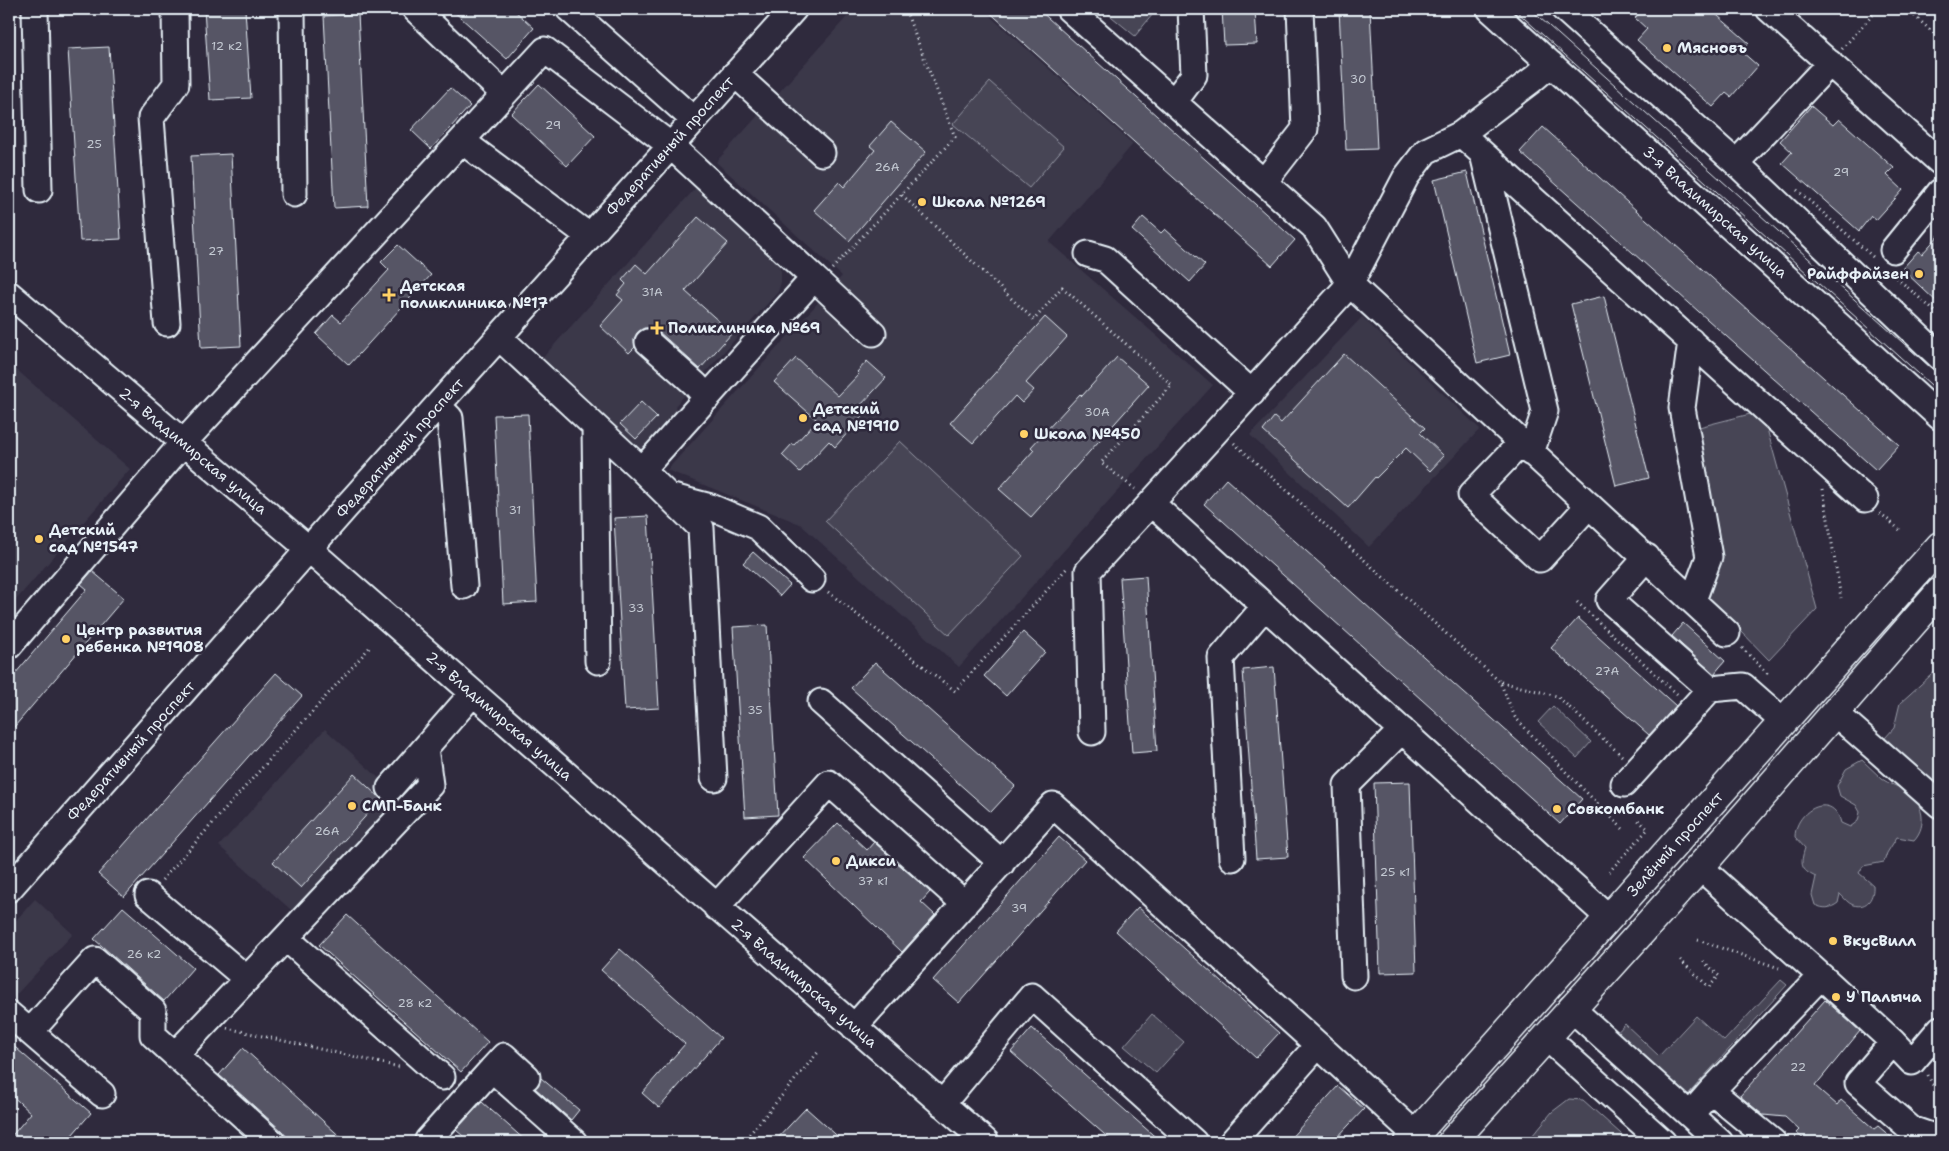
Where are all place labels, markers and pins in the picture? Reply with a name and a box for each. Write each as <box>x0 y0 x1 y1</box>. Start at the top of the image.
place label: Мясновъ <box>1677 38 1747 58</box>
marker: Мясновъ <box>1661 42 1673 54</box>
place label: Школа №1269 <box>932 192 1046 212</box>
marker: Школа №1269 <box>916 196 928 208</box>
place label: Райффайзен <box>1807 264 1909 284</box>
marker: Райффайзен <box>1913 268 1925 280</box>
place label: Детская поликлиника №17 <box>400 276 549 313</box>
marker: Детская поликлиника №17 <box>382 288 396 302</box>
place label: Поликлиника №69 <box>668 318 820 338</box>
marker: Поликлиника №69 <box>650 321 664 335</box>
place label: Детский сад №1910 <box>813 399 899 436</box>
marker: Детский сад №1910 <box>797 412 809 424</box>
place label: Школа №450 <box>1034 424 1141 444</box>
marker: Школа №450 <box>1018 428 1030 440</box>
place label: Детский сад №1547 <box>49 520 139 557</box>
marker: Детский сад №1547 <box>33 533 45 545</box>
place label: Центр развития ребенка №1908 <box>76 620 204 657</box>
marker: Центр развития ребенка №1908 <box>60 633 72 645</box>
place label: СМП-Банк <box>362 796 443 816</box>
place label: Совкомбанк <box>1567 799 1665 819</box>
marker: СМП-Банк <box>346 800 358 812</box>
marker: Совкомбанк <box>1551 803 1563 815</box>
place label: Дикси <box>846 851 896 871</box>
marker: Дикси <box>830 855 842 867</box>
place label: ВкусВилл <box>1843 931 1916 951</box>
marker: ВкусВилл <box>1827 935 1839 947</box>
place label: У Палыча <box>1846 987 1922 1007</box>
marker: У Палыча <box>1830 991 1842 1003</box>

